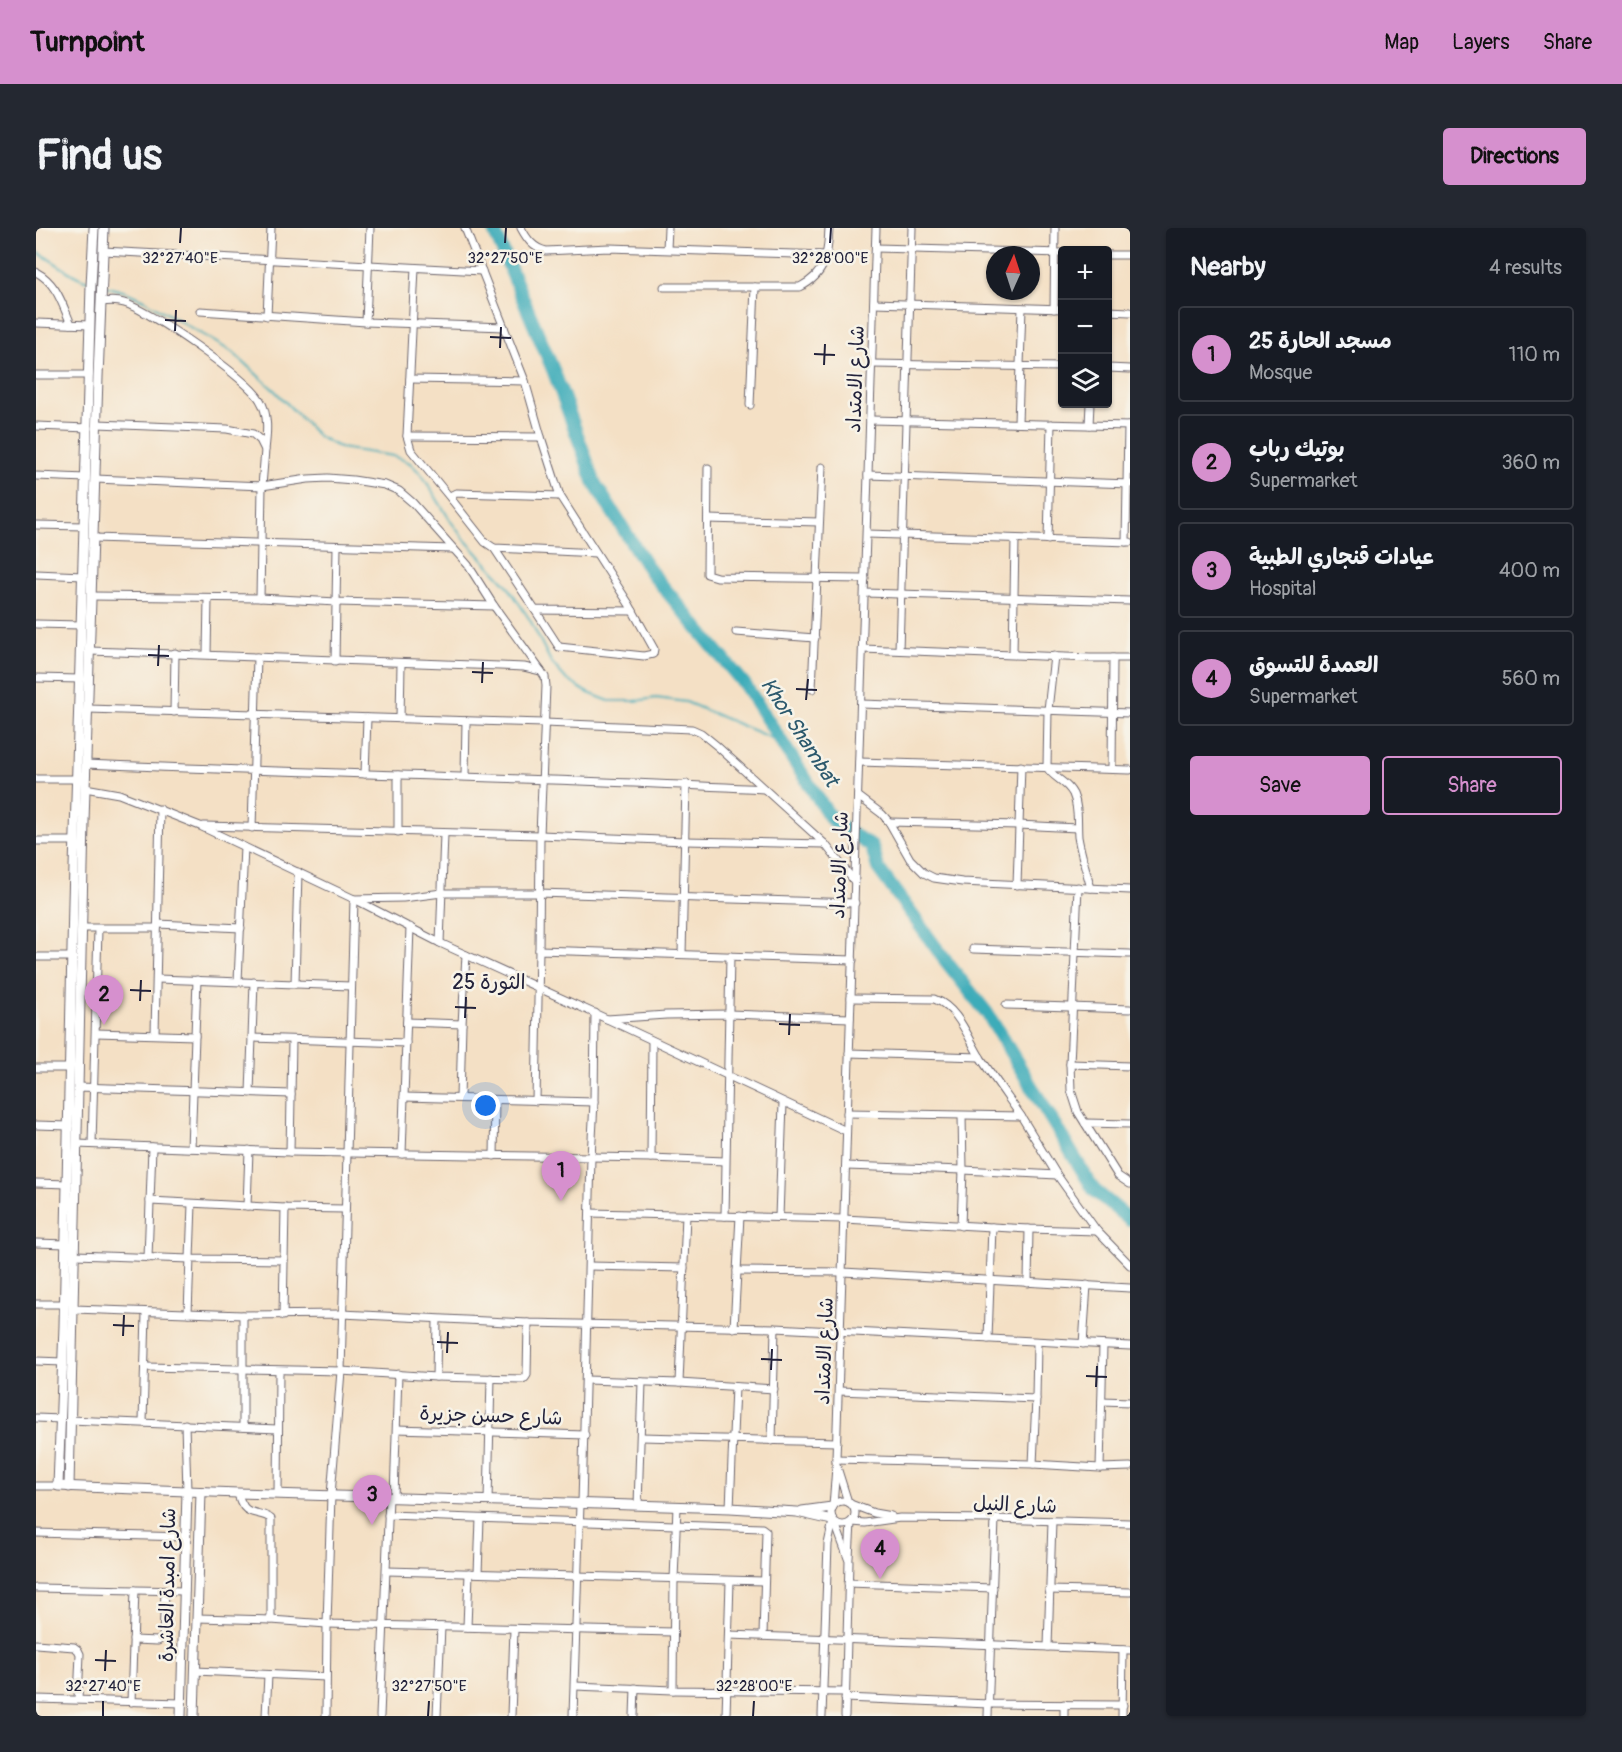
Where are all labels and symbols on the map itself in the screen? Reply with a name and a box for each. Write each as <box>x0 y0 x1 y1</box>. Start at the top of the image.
north arrow <box>986 246 1040 300</box>
text: 32°27'40"E <box>142 249 218 268</box>
text: 32°27'50"E <box>468 249 543 268</box>
text: 32°28'00"E <box>792 249 869 268</box>
street label: شارع الامتداد <box>841 325 871 433</box>
water label: Khor Shambat <box>754 673 846 794</box>
street label: شارع الامتداد <box>825 811 855 919</box>
district label: الثورة 25 <box>452 969 526 996</box>
pin: 2 <box>84 976 124 1025</box>
your location <box>471 1091 500 1120</box>
pin: 1 <box>542 1152 580 1201</box>
street label: شارع الامتداد <box>810 1297 840 1405</box>
street label: شارع حسن جزيرة <box>419 1401 563 1431</box>
pin: 3 <box>352 1476 392 1525</box>
street label: شارع النيل <box>972 1491 1057 1519</box>
street label: شارع امبدة العاشرة <box>154 1508 182 1662</box>
pin: 4 <box>860 1530 900 1579</box>
text: 32°27'40"E <box>65 1677 141 1696</box>
text: 32°27'50"E <box>392 1677 467 1696</box>
text: 32°28'00"E <box>716 1677 793 1696</box>

